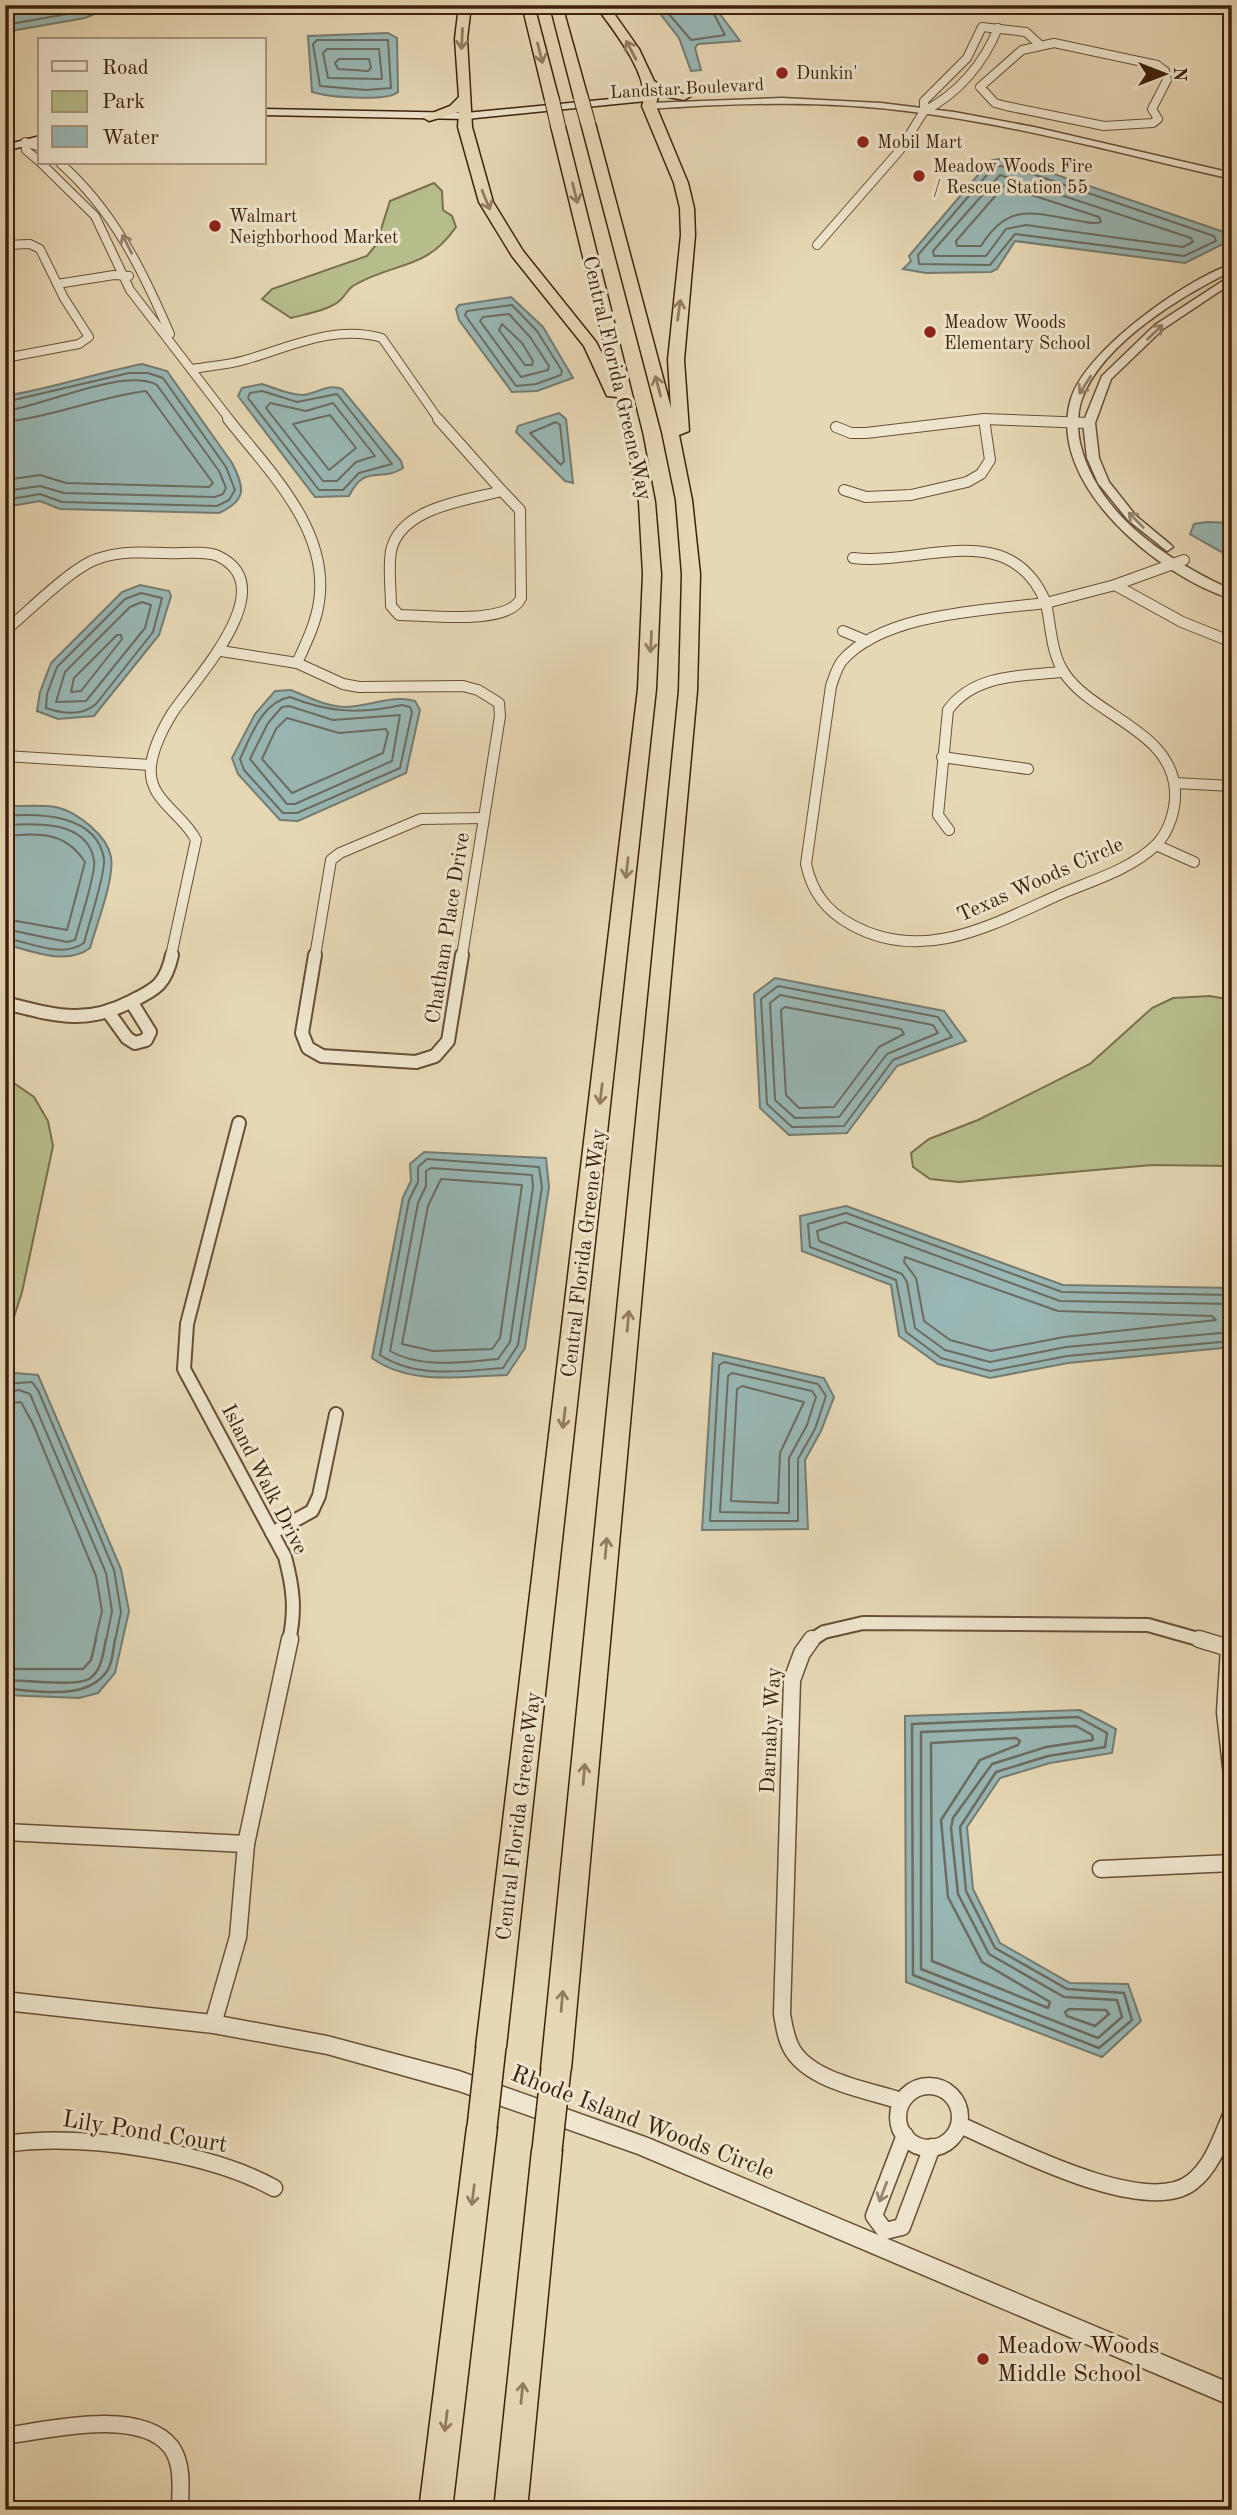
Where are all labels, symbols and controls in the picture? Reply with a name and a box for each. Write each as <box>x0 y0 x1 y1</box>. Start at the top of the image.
one-way arrow <box>455 27 468 50</box>
legend <box>38 38 266 164</box>
north arrow <box>1128 38 1198 108</box>
one-way arrow <box>624 40 638 60</box>
one-way arrow <box>534 41 547 64</box>
text: Road <box>102 58 149 79</box>
marker: Dunkin' <box>774 65 790 81</box>
place label: Dunkin' <box>796 65 858 83</box>
text: N <box>1169 67 1188 82</box>
street label: Landstar Boulevard <box>610 76 765 102</box>
text: Park <box>102 92 145 113</box>
text: Water <box>102 128 159 149</box>
marker: Mobil Mart <box>855 134 871 150</box>
place label: Mobil Mart <box>877 134 963 152</box>
place label: Meadow Woods Fire / Rescue Station 55 <box>933 158 1093 197</box>
marker: Meadow Woods Fire / Rescue Station 55 <box>911 168 927 184</box>
one-way arrow <box>569 181 582 203</box>
one-way arrow <box>480 188 493 210</box>
place label: Walmart Neighborhood Market <box>229 208 398 247</box>
marker: Walmart Neighborhood Market <box>207 218 223 234</box>
one-way arrow <box>120 234 134 255</box>
street label: Central Florida GreeneWay <box>578 254 655 503</box>
one-way arrow <box>673 299 686 322</box>
place label: Meadow Woods Elementary School <box>944 314 1091 353</box>
one-way arrow <box>1146 323 1163 340</box>
marker: Meadow Woods Elementary School <box>922 324 938 340</box>
one-way arrow <box>1078 374 1092 394</box>
one-way arrow <box>651 375 664 398</box>
one-way arrow <box>1128 512 1145 529</box>
one-way arrow <box>644 630 657 653</box>
street label: Chatham Place Drive <box>423 831 474 1025</box>
street label: Texas Woods Circle <box>954 834 1127 926</box>
one-way arrow <box>620 856 633 879</box>
one-way arrow <box>594 1082 607 1105</box>
street label: Central Florida GreeneWay <box>559 1127 610 1379</box>
one-way arrow <box>621 1311 634 1333</box>
street label: Island Walk Drive <box>217 1401 311 1558</box>
one-way arrow <box>557 1406 570 1428</box>
one-way arrow <box>600 1537 613 1560</box>
street label: Darnaby Way <box>758 1666 785 1794</box>
street label: Central Florida GreeneWay <box>494 1690 545 1942</box>
one-way arrow <box>578 1764 591 1786</box>
one-way arrow <box>556 1990 569 2013</box>
street label: Rhode Island Woods Circle <box>507 2062 777 2185</box>
street label: Lily Pond Court <box>60 2108 229 2158</box>
one-way arrow <box>876 2180 889 2202</box>
one-way arrow <box>467 2183 480 2206</box>
place label: Meadow Woods Middle School <box>997 2335 1159 2387</box>
marker: Meadow Woods Middle School <box>975 2351 991 2367</box>
one-way arrow <box>516 2382 529 2405</box>
one-way arrow <box>439 2409 452 2432</box>

